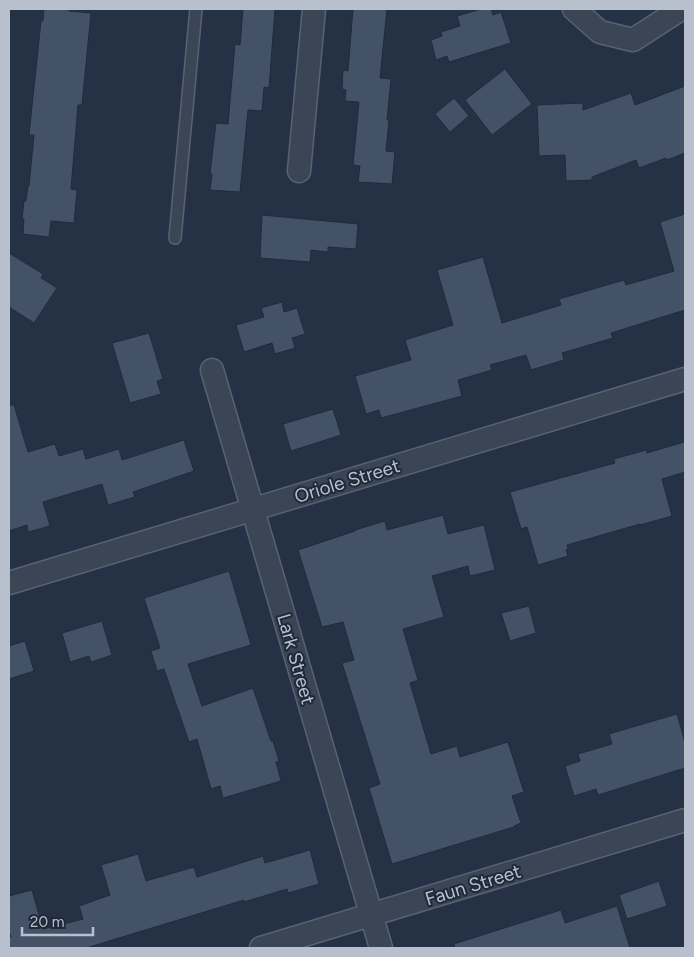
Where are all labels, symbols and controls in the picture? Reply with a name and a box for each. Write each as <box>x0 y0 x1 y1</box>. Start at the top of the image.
street label: Oriole Street <box>291 454 403 508</box>
street label: Lark Street <box>272 611 320 707</box>
street label: Faun Street <box>422 860 524 910</box>
scale bar <box>22 904 94 936</box>
text: 20 m <box>30 913 64 931</box>

